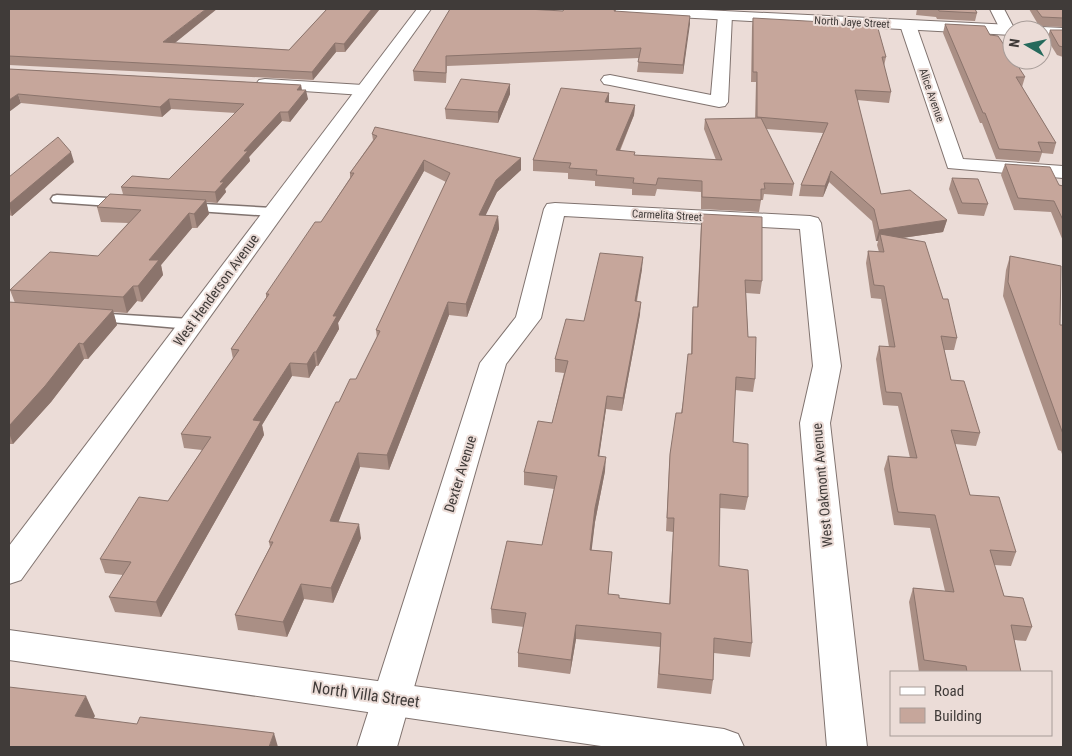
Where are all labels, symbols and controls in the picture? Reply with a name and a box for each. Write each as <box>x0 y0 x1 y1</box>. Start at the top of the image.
street label: North Jaye Street <box>814 14 890 31</box>
north arrow <box>1002 20 1052 70</box>
text: N <box>1006 37 1023 48</box>
street label: Alice Avenue <box>916 67 947 124</box>
street label: Carmelita Street <box>632 207 702 224</box>
street label: West Henderson Avenue <box>170 231 262 349</box>
street label: West Oakmont Avenue <box>809 422 835 548</box>
street label: Dexter Avenue <box>441 433 479 514</box>
legend <box>890 671 1052 736</box>
street label: North Villa Street <box>311 678 421 711</box>
text: Road <box>934 682 964 700</box>
text: Building <box>934 707 982 725</box>

